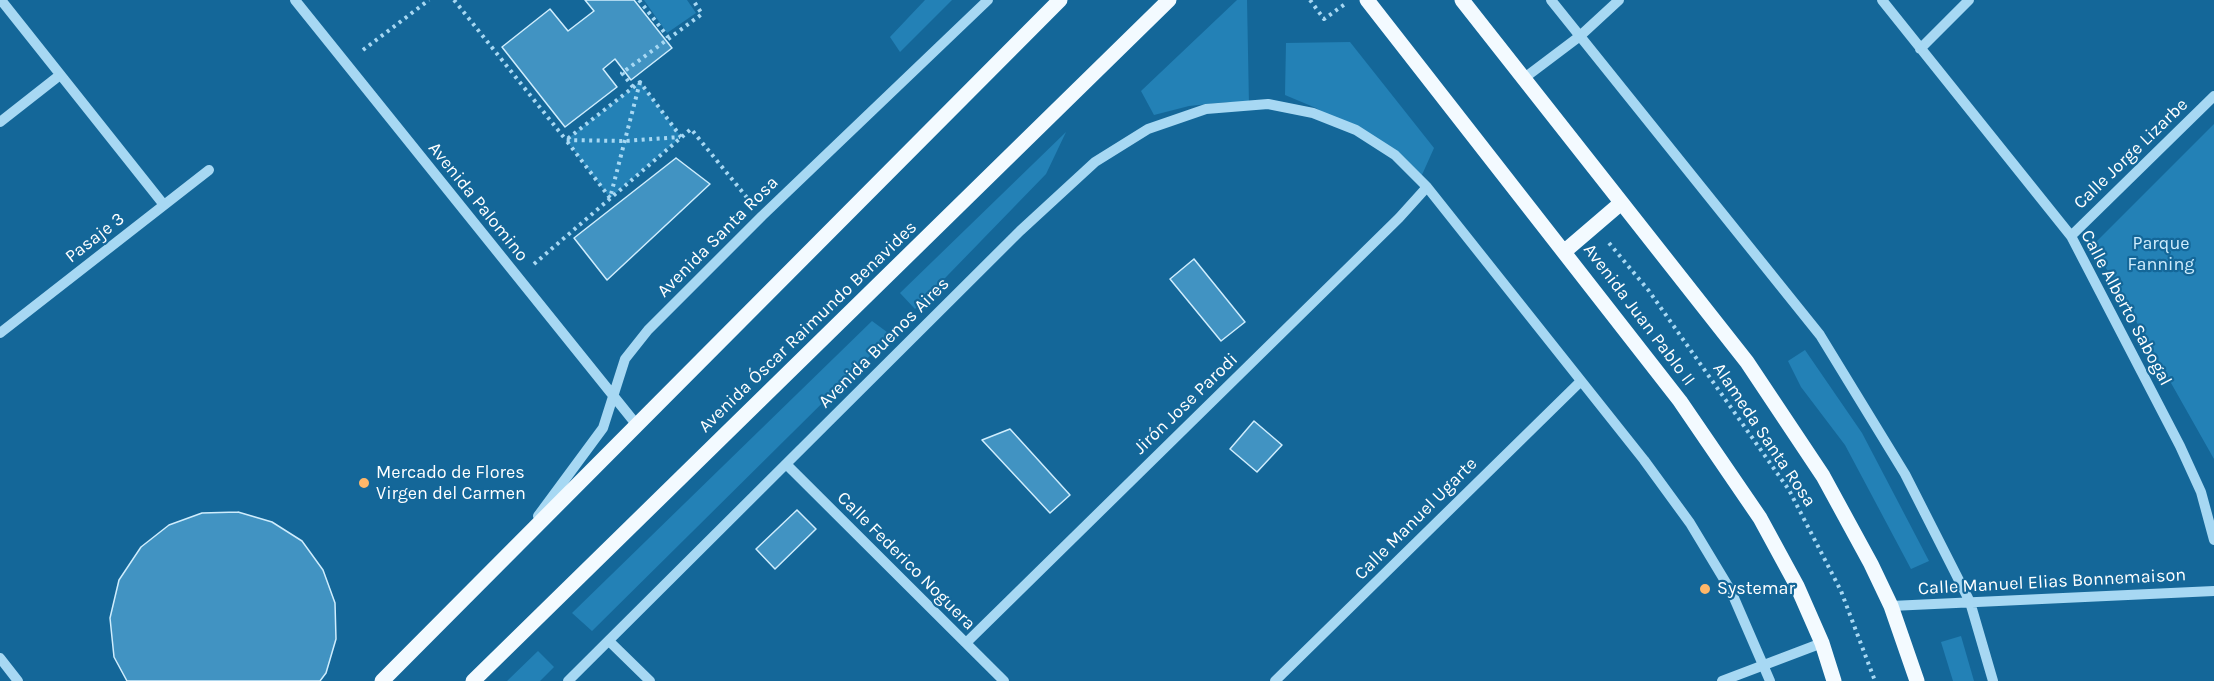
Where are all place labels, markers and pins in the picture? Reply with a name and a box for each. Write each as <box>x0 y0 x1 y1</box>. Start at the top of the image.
place label: Mercado de Flores Virgen del Carmen <box>376 462 526 504</box>
marker: Mercado de Flores Virgen del Carmen <box>357 476 371 490</box>
place label: Systemar <box>1717 578 1795 600</box>
marker: Systemar <box>1698 582 1712 596</box>

